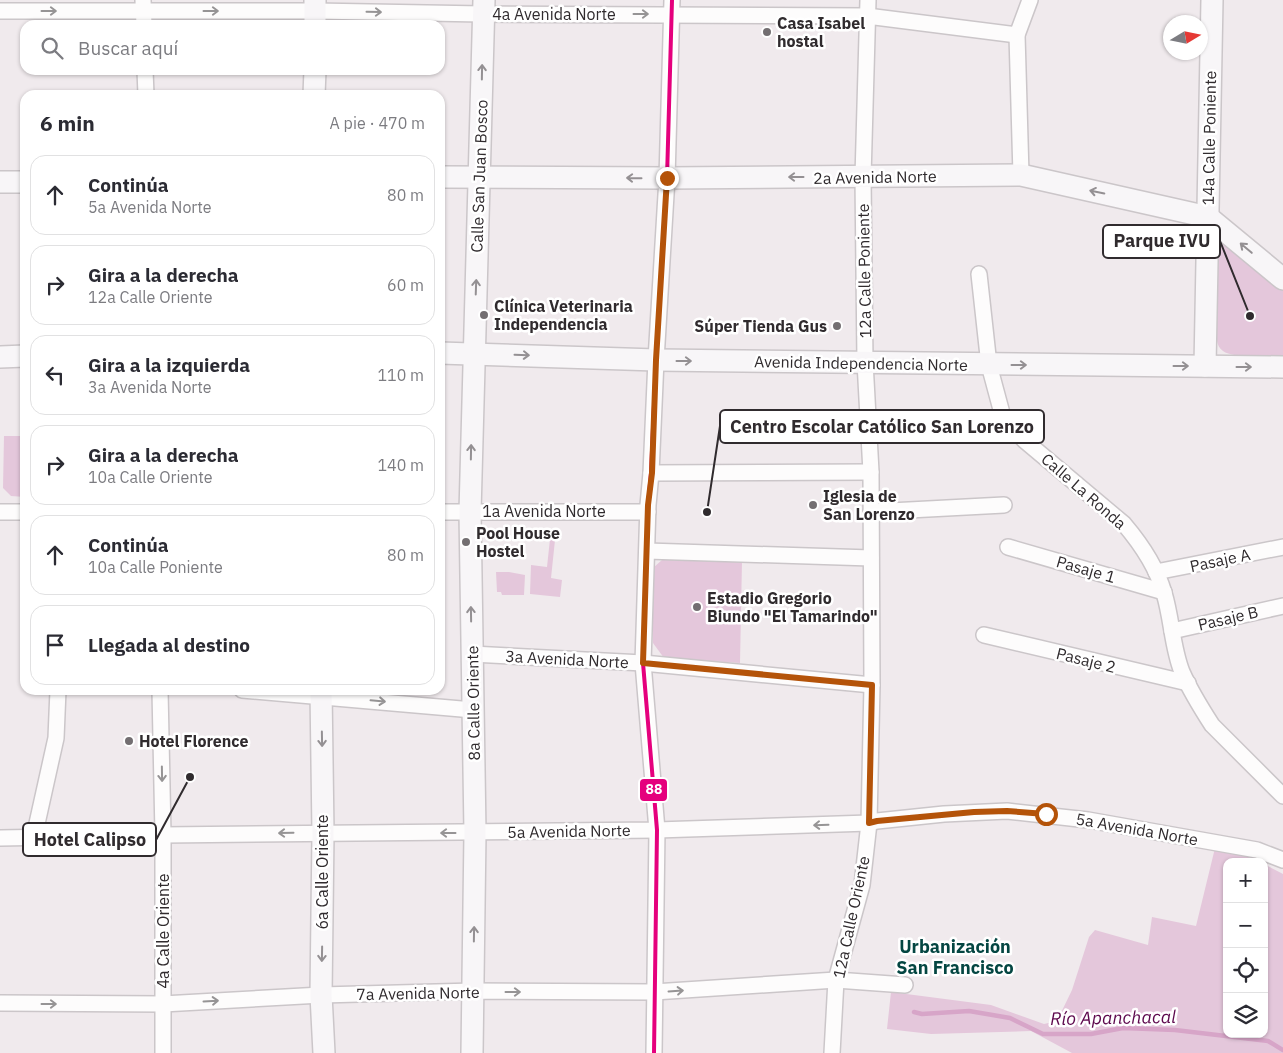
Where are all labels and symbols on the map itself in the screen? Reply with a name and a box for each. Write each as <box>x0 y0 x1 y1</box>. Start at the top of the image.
street label: 4a Avenida Norte <box>492 4 616 24</box>
one-way arrow <box>40 6 56 16</box>
one-way arrow <box>202 6 219 16</box>
one-way arrow <box>365 7 381 17</box>
one-way arrow <box>632 9 649 19</box>
place label: Casa Isabel hostal <box>777 13 865 51</box>
north arrow <box>1163 15 1208 60</box>
marker: Casa Isabel hostal <box>761 26 773 38</box>
one-way arrow <box>477 64 487 80</box>
street label: 14a Calle Poniente <box>1198 70 1220 206</box>
street label: Calle San Juan Bosco <box>466 99 492 253</box>
street label: 2a Avenida Norte <box>813 166 937 188</box>
route end <box>656 167 679 190</box>
one-way arrow <box>789 172 805 182</box>
one-way arrow <box>626 173 642 183</box>
one-way arrow <box>1089 187 1105 196</box>
street label: 12a Calle Poniente <box>853 203 875 339</box>
callout: Parque IVU <box>1103 225 1220 258</box>
text: Parque IVU <box>1114 229 1210 252</box>
one-way arrow <box>1239 242 1252 254</box>
one-way arrow <box>471 279 480 295</box>
place label: Clínica Veterinaria Independencia <box>494 296 633 334</box>
marker: Clínica Veterinaria Independencia <box>478 309 490 321</box>
place label: Súper Tienda Gus <box>694 316 827 336</box>
marker: Súper Tienda Gus <box>831 320 843 332</box>
one-way arrow <box>513 350 529 360</box>
street label: Avenida Independencia Norte <box>754 351 968 375</box>
one-way arrow <box>676 356 692 365</box>
one-way arrow <box>1010 360 1026 370</box>
one-way arrow <box>1172 361 1189 371</box>
one-way arrow <box>1236 362 1252 372</box>
callout: Centro Escolar Católico San Lorenzo <box>720 410 1044 443</box>
text: Centro Escolar Católico San Lorenzo <box>730 415 1034 438</box>
one-way arrow <box>466 444 476 460</box>
street label: Calle La Ronda <box>1037 449 1131 534</box>
place label: Iglesia de San Lorenzo <box>823 486 915 524</box>
marker: Iglesia de San Lorenzo <box>807 499 819 511</box>
street label: 1a Avenida Norte <box>482 501 606 521</box>
place label: Pool House Hostel <box>476 523 560 561</box>
marker: Pool House Hostel <box>460 536 472 548</box>
street label: Pasaje A <box>1188 544 1252 576</box>
street label: Pasaje 1 <box>1054 551 1118 587</box>
place label: Estadio Gregorio Biundo "El Tamarindo" <box>707 588 878 626</box>
marker: Estadio Gregorio Biundo "El Tamarindo" <box>691 601 703 613</box>
street label: Pasaje B <box>1196 601 1260 635</box>
one-way arrow <box>466 607 476 623</box>
street label: Pasaje 2 <box>1054 643 1118 677</box>
street label: 8a Calle Oriente <box>462 645 484 761</box>
street label: 3a Avenida Norte <box>505 646 629 672</box>
one-way arrow <box>370 696 386 706</box>
one-way arrow <box>317 730 326 746</box>
place label: Hotel Florence <box>139 731 249 751</box>
marker: Hotel Florence <box>123 735 135 747</box>
one-way arrow <box>157 765 166 781</box>
line badge: 88 <box>639 778 668 802</box>
text: 88 <box>646 780 662 798</box>
route start <box>1035 803 1058 826</box>
street label: 5a Avenida Norte <box>1074 808 1200 850</box>
street label: 6a Calle Oriente <box>312 814 332 930</box>
street label: 5a Avenida Norte <box>507 820 631 842</box>
one-way arrow <box>813 820 829 829</box>
callout: Hotel Calipso <box>23 823 156 856</box>
text: Hotel Calipso <box>34 828 146 851</box>
one-way arrow <box>278 828 294 838</box>
one-way arrow <box>440 828 456 838</box>
street label: 12a Calle Oriente <box>828 854 874 980</box>
street label: 4a Calle Oriente <box>153 873 173 989</box>
one-way arrow <box>469 927 479 943</box>
district label: Urbanización San Francisco <box>896 935 1014 979</box>
one-way arrow <box>317 945 327 961</box>
street label: 7a Avenida Norte <box>356 982 480 1004</box>
one-way arrow <box>668 986 684 995</box>
one-way arrow <box>505 987 521 997</box>
one-way arrow <box>203 997 219 1006</box>
one-way arrow <box>40 999 56 1009</box>
water label: Río Apanchacal <box>1050 1005 1176 1030</box>

